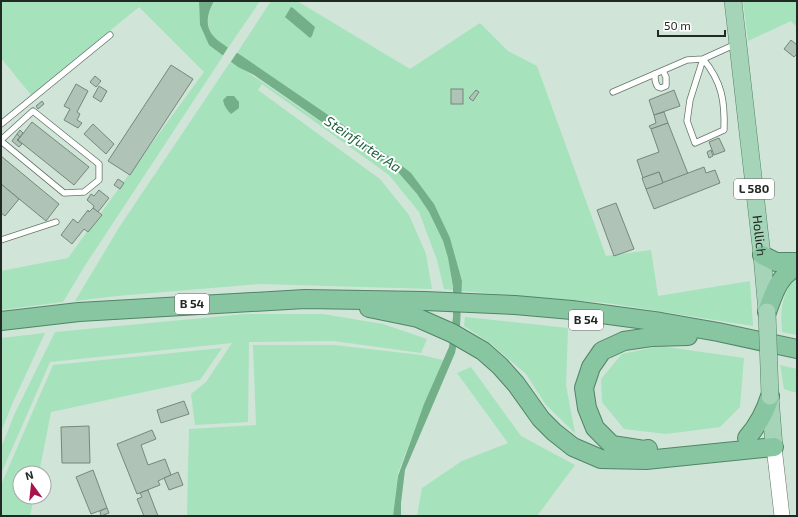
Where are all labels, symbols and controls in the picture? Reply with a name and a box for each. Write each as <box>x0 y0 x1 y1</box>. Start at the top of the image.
scale bar <box>658 12 725 38</box>
text: 50 m <box>664 18 691 32</box>
water label: Steinfurter Aa <box>322 112 405 175</box>
road number: L 580 <box>734 179 774 199</box>
street label: Hollich <box>749 214 770 257</box>
road number: B 54 <box>175 294 209 314</box>
road number: B 54 <box>569 310 603 330</box>
north arrow <box>12 465 52 505</box>
text: N <box>24 468 35 482</box>

